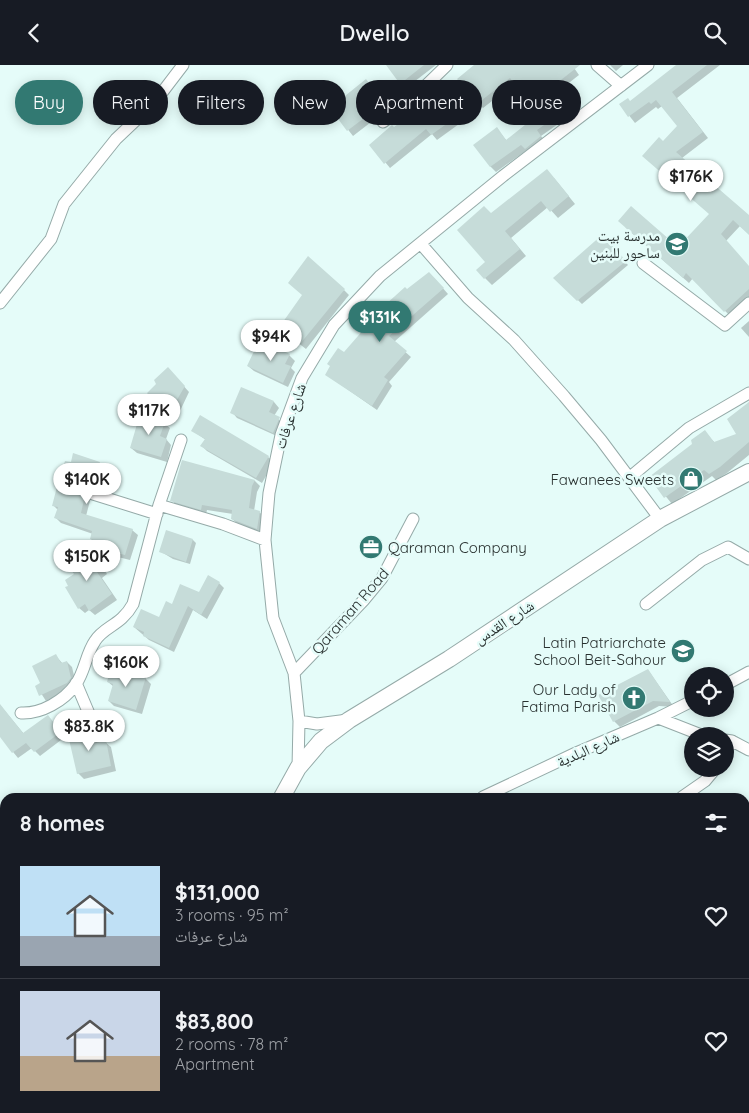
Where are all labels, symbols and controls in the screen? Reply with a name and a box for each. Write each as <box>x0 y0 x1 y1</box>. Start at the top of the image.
icon: back <box>20 19 48 47</box>
text: Dwello <box>339 19 410 47</box>
icon: search <box>701 19 729 47</box>
chip: Buy <box>15 80 83 125</box>
chip: Rent <box>93 80 168 125</box>
chip: Filters <box>178 80 264 125</box>
chip: New <box>274 80 346 125</box>
chip: Apartment <box>356 80 482 125</box>
chip: House <box>492 80 581 125</box>
pin: $176K <box>656 159 726 202</box>
text: $176K <box>669 166 713 186</box>
place label: مدرسة بيت ساحور للبنين <box>590 226 660 263</box>
school or university icon: مدرسة بيت ساحور للبنين <box>664 231 690 257</box>
pin: $131K <box>345 301 415 343</box>
text: $131K <box>359 307 401 327</box>
pin: $94K <box>241 319 301 362</box>
text: $94K <box>252 326 290 346</box>
street label: شارع عرفات <box>270 381 311 452</box>
pin: $117K <box>114 393 184 436</box>
text: $117K <box>128 400 170 420</box>
pin: $140K <box>52 463 122 505</box>
shop icon: Fawanees Sweets <box>678 466 704 492</box>
text: $140K <box>64 469 110 489</box>
place label: Fawanees Sweets <box>551 470 674 489</box>
office icon: Qaraman Company <box>358 534 384 560</box>
place label: Qaraman Company <box>388 538 527 557</box>
pin: $150K <box>52 539 122 582</box>
text: $150K <box>64 546 110 566</box>
street label: Qaraman Road <box>307 564 393 658</box>
street label: شارع القدس <box>471 596 538 649</box>
place label: Latin Patriarchate School Beit-Sahour <box>534 633 666 669</box>
school or university icon: Latin Patriarchate School Beit-Sahour <box>670 638 696 664</box>
pin: $160K <box>91 645 161 688</box>
text: $160K <box>104 652 148 672</box>
map controls <box>684 667 734 777</box>
button: locate <box>684 667 734 717</box>
place label: Our Lady of Fatima Parish <box>521 680 617 716</box>
church icon: Our Lady of Fatima Parish <box>621 685 647 711</box>
pin: $83.8K <box>48 709 130 752</box>
text: $83.8K <box>64 716 114 736</box>
street label: شارع البلدية <box>554 727 623 772</box>
button: layers <box>684 727 734 777</box>
icon: filters <box>702 809 730 837</box>
text: 8 homes <box>20 810 105 836</box>
text: $131,000 <box>175 879 260 905</box>
icon: home <box>60 886 120 946</box>
icon: heart <box>702 902 730 930</box>
text: 3 rooms · 95 m² <box>175 905 289 925</box>
text: شارع عرفات <box>175 926 247 946</box>
text: $83,800 <box>175 1008 253 1034</box>
icon: home <box>60 1011 120 1071</box>
icon: heart <box>702 1027 730 1055</box>
text: 2 rooms · 78 m² <box>175 1034 288 1054</box>
text: Apartment <box>175 1054 255 1074</box>

